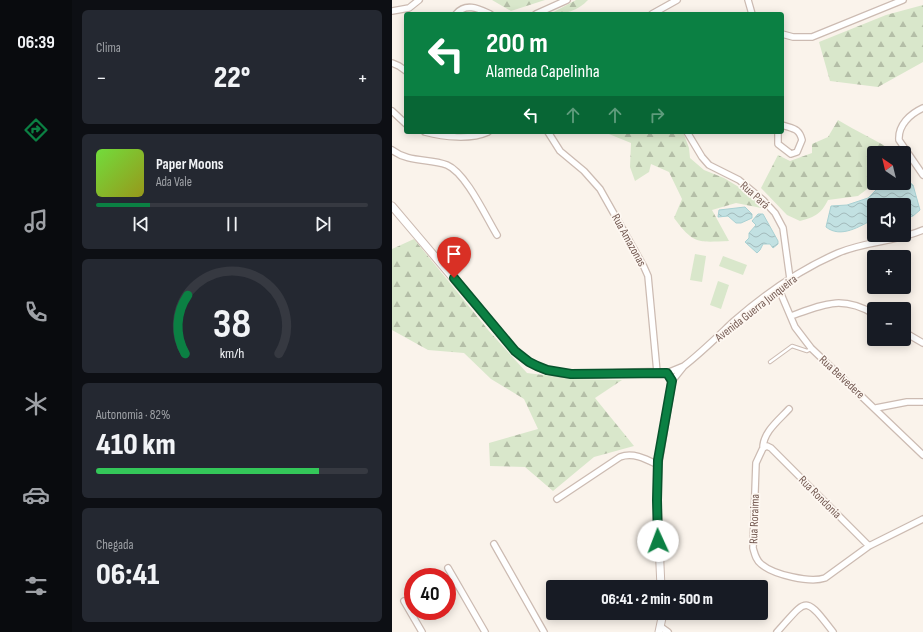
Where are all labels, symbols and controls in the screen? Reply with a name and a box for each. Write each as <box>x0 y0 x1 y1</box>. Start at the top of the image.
text: 200 m <box>486 27 548 60</box>
icon: left <box>420 28 472 80</box>
text: 06:39 <box>17 32 55 53</box>
text: Clima <box>96 40 121 56</box>
text: 22° <box>214 60 250 96</box>
text: Alameda Capelinha <box>486 61 600 82</box>
text: − <box>96 65 107 92</box>
text: + <box>357 65 368 92</box>
icon: left <box>520 104 542 126</box>
icon: ahead <box>562 104 584 126</box>
icon: ahead <box>604 104 626 126</box>
icon: right <box>646 104 668 126</box>
icon: directions <box>22 116 50 144</box>
north arrow <box>867 146 911 190</box>
map controls <box>867 146 911 346</box>
text: Paper Moons <box>156 155 224 174</box>
text: Ada Vale <box>156 174 192 190</box>
street label: Rua Pará <box>737 178 773 213</box>
button: sound <box>867 198 911 242</box>
icon: music <box>22 207 50 235</box>
street label: Rua Amazonas <box>608 211 649 269</box>
icon: previous <box>130 213 152 235</box>
icon: pause <box>221 213 243 235</box>
icon: next <box>312 213 334 235</box>
pin <box>437 237 471 278</box>
icon: arrive <box>443 243 465 265</box>
button: + <box>867 250 911 294</box>
street label: Avenida Guerra Junqueira <box>712 272 801 346</box>
icon: phone <box>22 298 50 326</box>
text: 38 <box>213 300 251 349</box>
button: − <box>867 302 911 346</box>
text: km/h <box>220 345 244 362</box>
street label: Rua Belvedere <box>816 353 868 402</box>
icon: climate <box>22 390 50 418</box>
text: Autonomia · 82% <box>96 407 170 423</box>
text: 410 km <box>96 427 176 463</box>
street label: Rua Rondonia <box>795 473 845 522</box>
icon: car <box>22 481 50 509</box>
street label: Rua Roraima <box>746 493 763 544</box>
position arrow <box>637 520 679 562</box>
text: Chegada <box>96 537 134 553</box>
text: 06:41 <box>96 557 159 593</box>
speed limit sign: 40 <box>404 568 456 620</box>
icon: filters <box>22 572 50 600</box>
text: 06:41 · 2 min · 500 m <box>601 590 713 609</box>

